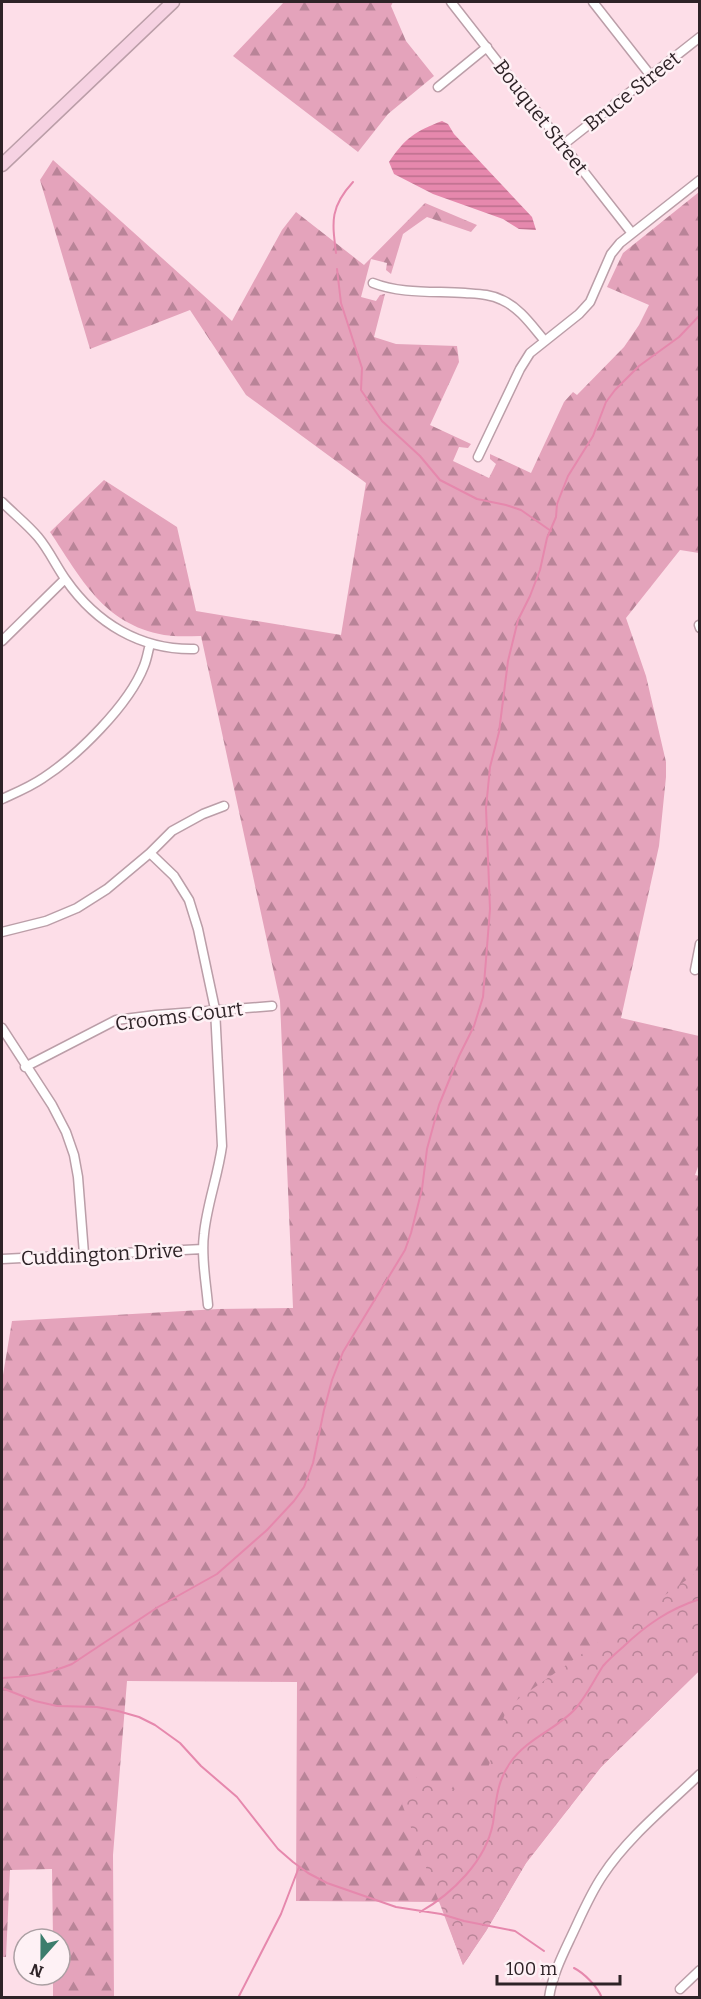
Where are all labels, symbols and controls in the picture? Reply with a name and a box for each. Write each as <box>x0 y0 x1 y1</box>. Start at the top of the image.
street label: Bruce Street <box>579 46 685 136</box>
street label: Bouquet Street <box>489 55 593 179</box>
street label: Crooms Court <box>114 996 244 1036</box>
street label: Cuddington Drive <box>20 1238 184 1270</box>
north arrow <box>12 1927 72 1987</box>
scale bar <box>497 1948 620 1986</box>
text: 100 m <box>506 1958 557 1980</box>
text: N <box>28 1959 46 1982</box>

